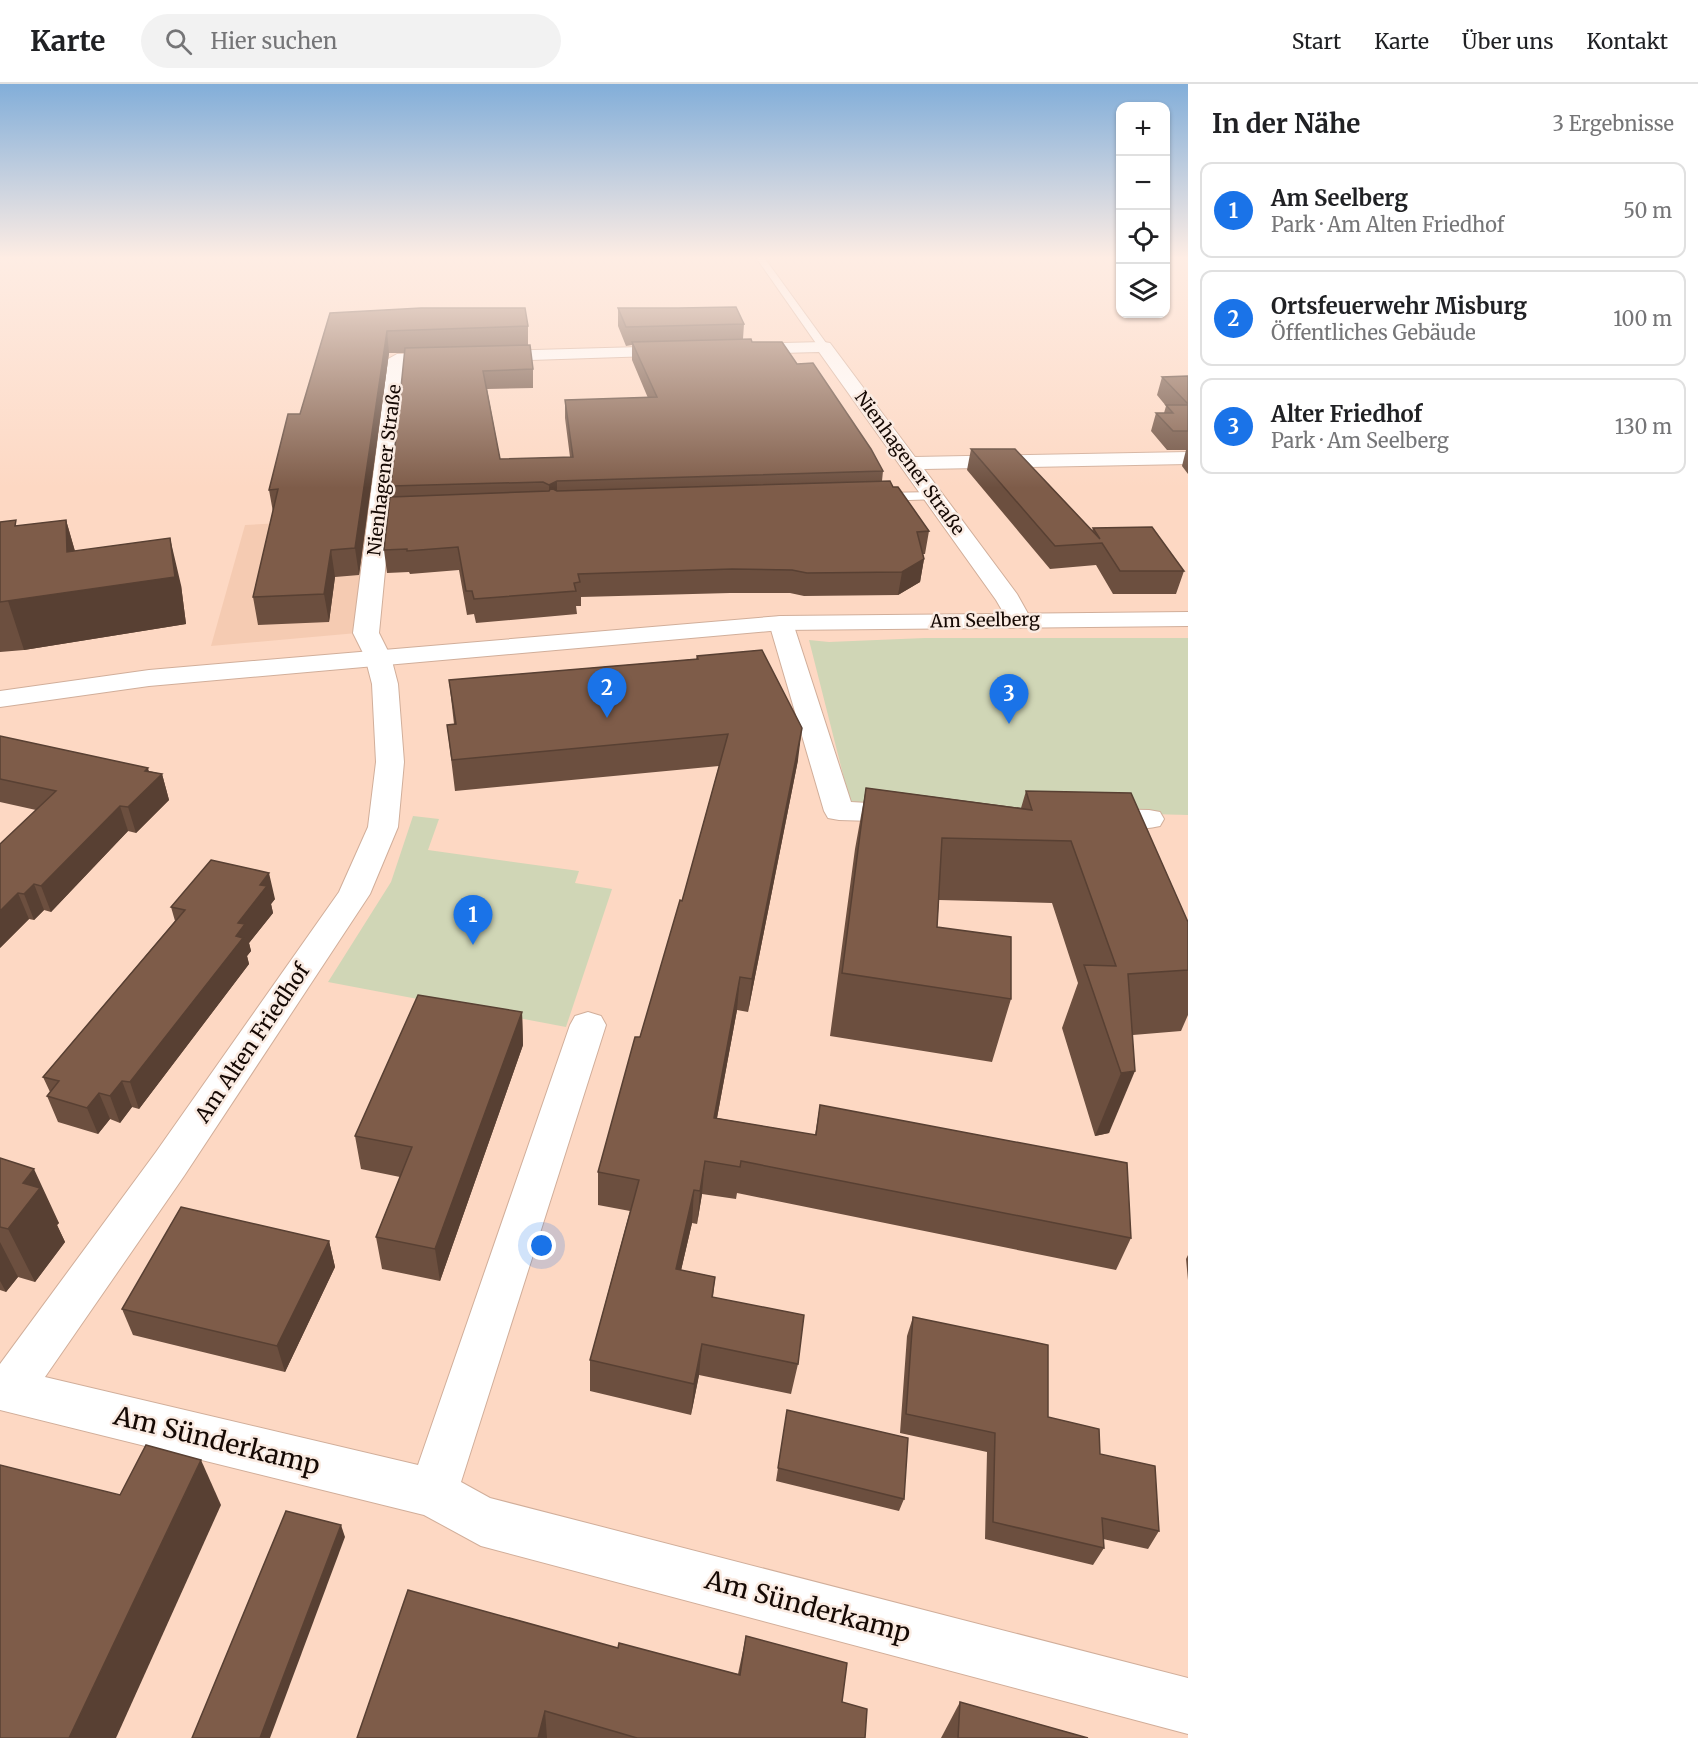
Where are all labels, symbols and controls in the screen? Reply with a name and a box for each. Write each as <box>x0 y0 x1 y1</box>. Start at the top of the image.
search box <box>141 14 561 68</box>
text: Karte <box>30 23 105 59</box>
icon: search <box>162 25 195 58</box>
text: Hier suchen <box>210 27 337 55</box>
text: Start <box>1292 28 1341 55</box>
text: Karte <box>1374 28 1429 55</box>
text: Über uns <box>1462 28 1553 55</box>
text: Kontakt <box>1586 28 1668 55</box>
map controls <box>1116 102 1170 318</box>
button: + <box>1116 102 1170 156</box>
text: In der Nähe <box>1212 107 1360 140</box>
text: 3 Ergebnisse <box>1552 111 1674 136</box>
button: − <box>1116 156 1170 210</box>
text: Am Seelberg <box>1271 184 1408 212</box>
text: 1 <box>1229 198 1238 223</box>
text: 50 m <box>1623 198 1672 223</box>
button: locate <box>1116 210 1170 264</box>
text: Park · Am Alten Friedhof <box>1271 212 1504 237</box>
button: layers <box>1116 264 1170 318</box>
text: Ortsfeuerwehr Misburg <box>1271 292 1527 320</box>
text: 2 <box>1228 306 1239 331</box>
text: 100 m <box>1613 306 1672 331</box>
text: Öffentliches Gebäude <box>1271 320 1476 345</box>
street label: Nienhagener Straße <box>362 383 406 557</box>
street label: Nienhagener Straße <box>850 386 970 540</box>
text: Alter Friedhof <box>1271 400 1422 428</box>
text: 3 <box>1228 414 1239 439</box>
text: 130 m <box>1615 414 1672 439</box>
text: Park · Am Seelberg <box>1271 428 1449 453</box>
street label: Am Seelberg <box>929 608 1040 632</box>
pin: 2 <box>588 668 626 718</box>
pin: 3 <box>990 674 1028 724</box>
pin: 1 <box>454 896 492 945</box>
street label: Am Alten Friedhof <box>188 958 316 1128</box>
your location <box>527 1231 556 1260</box>
street label: Am Sünderkamp <box>110 1398 324 1482</box>
street label: Am Sünderkamp <box>701 1562 914 1649</box>

